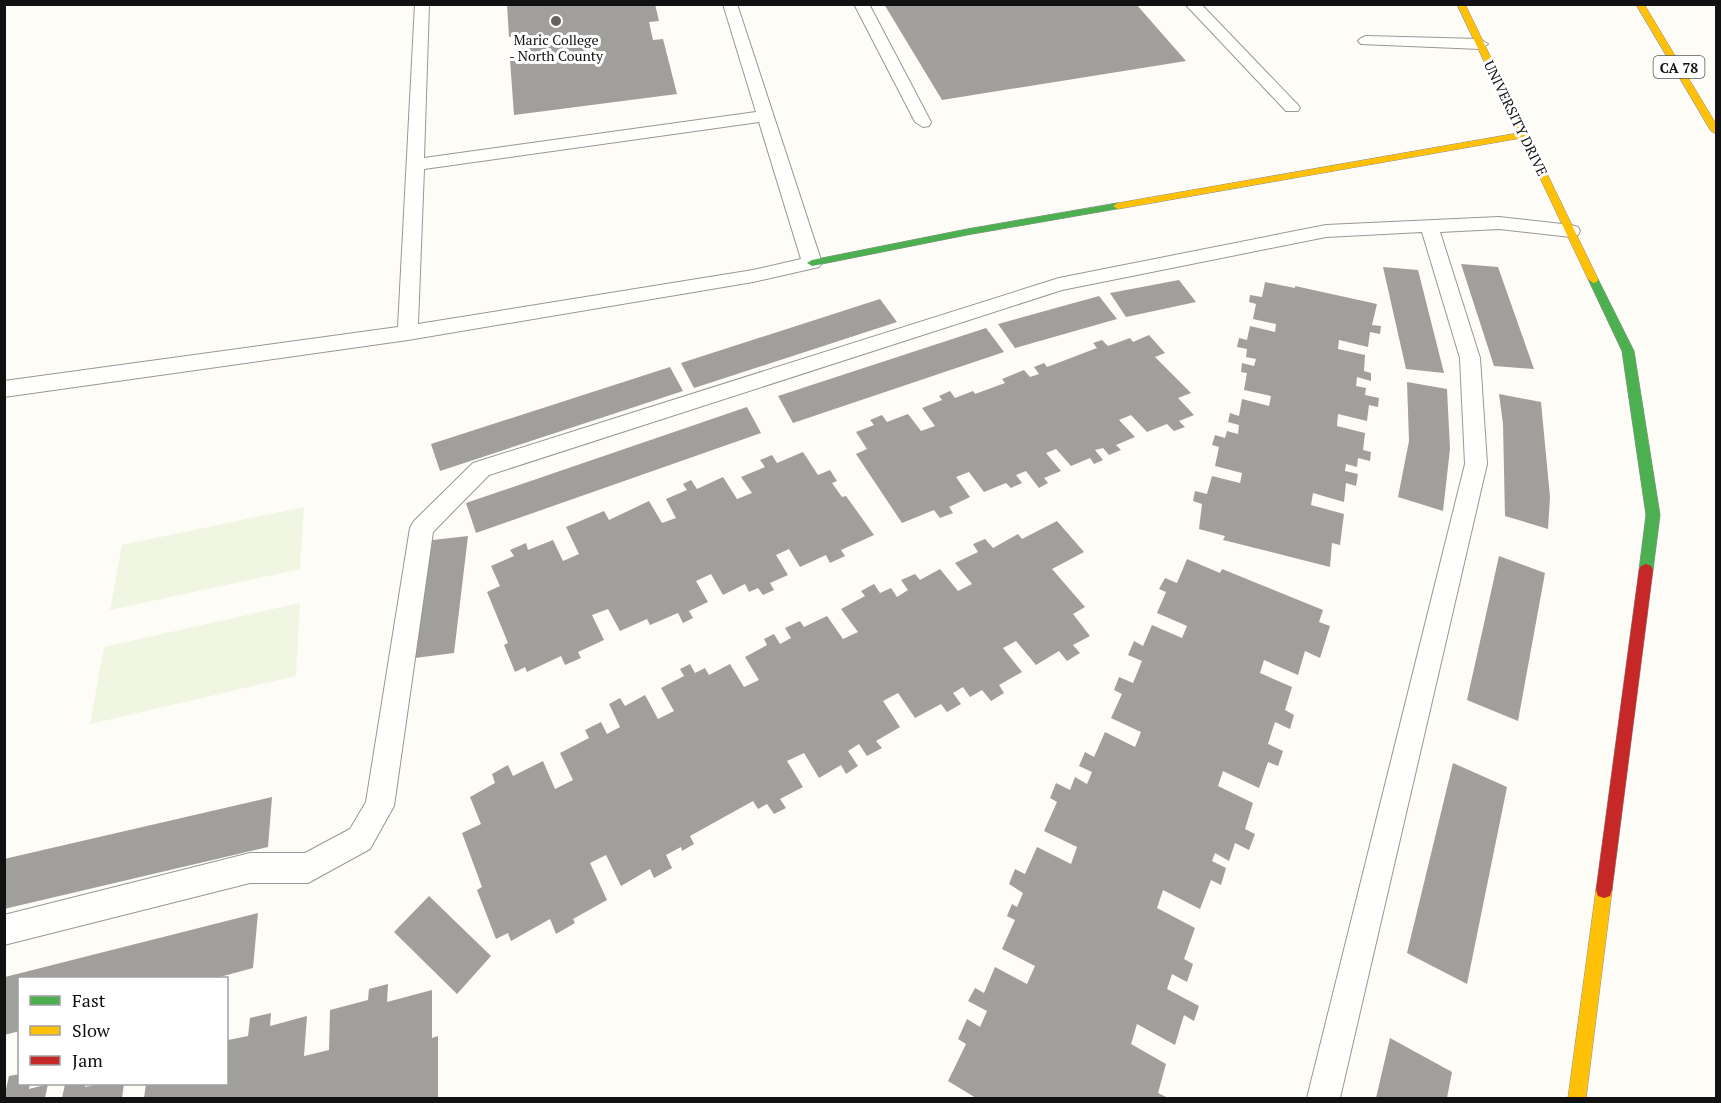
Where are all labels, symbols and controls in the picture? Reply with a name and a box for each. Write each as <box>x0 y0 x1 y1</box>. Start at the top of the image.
marker: Maric College - North County <box>549 14 563 28</box>
place label: Maric College - North County <box>509 30 604 65</box>
road number: CA 78 <box>1654 56 1704 78</box>
street label: UNIVERSITY DRIVE <box>1480 57 1552 179</box>
legend <box>18 977 228 1085</box>
text: Fast <box>72 988 106 1012</box>
text: Slow <box>72 1018 111 1042</box>
text: Jam <box>72 1048 103 1072</box>

